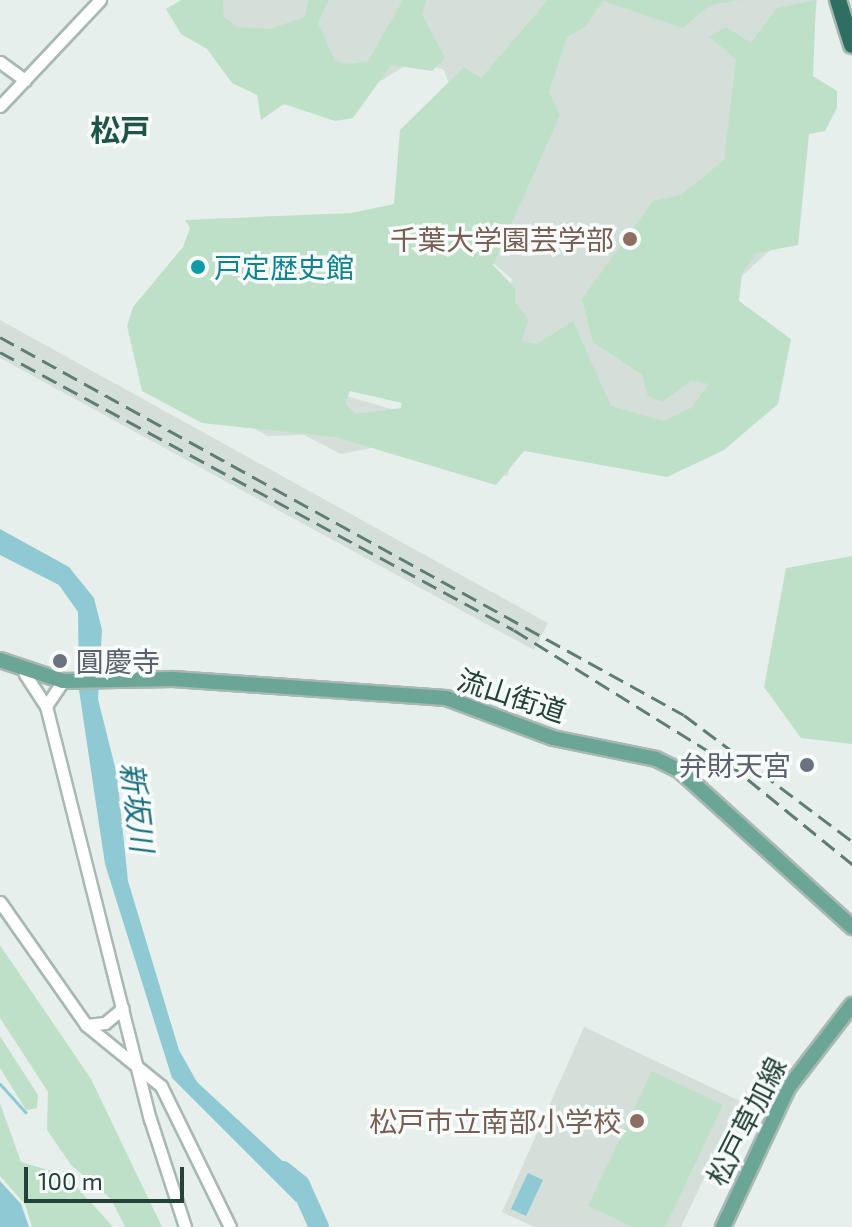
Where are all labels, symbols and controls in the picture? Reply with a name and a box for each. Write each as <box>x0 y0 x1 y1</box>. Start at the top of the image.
district label: 松戸 <box>90 111 150 147</box>
place label: 千葉大学園芸学部 <box>390 222 614 256</box>
marker: 千葉大学園芸学部 <box>621 230 639 248</box>
place label: 戸定歴史館 <box>214 250 354 284</box>
marker: 戸定歴史館 <box>189 258 207 276</box>
place label: 圓慶寺 <box>76 644 160 678</box>
marker: 圓慶寺 <box>51 652 69 670</box>
street label: 流山街道 <box>454 662 570 728</box>
place label: 弁財天宮 <box>679 748 791 782</box>
marker: 弁財天宮 <box>798 756 816 774</box>
water label: 新坂川 <box>115 760 161 854</box>
street label: 松戸草加線 <box>699 1051 793 1191</box>
place label: 松戸市立南部小学校 <box>369 1104 621 1138</box>
marker: 松戸市立南部小学校 <box>628 1112 646 1130</box>
scale bar <box>28 1151 188 1201</box>
text: 100 m <box>38 1166 103 1195</box>

